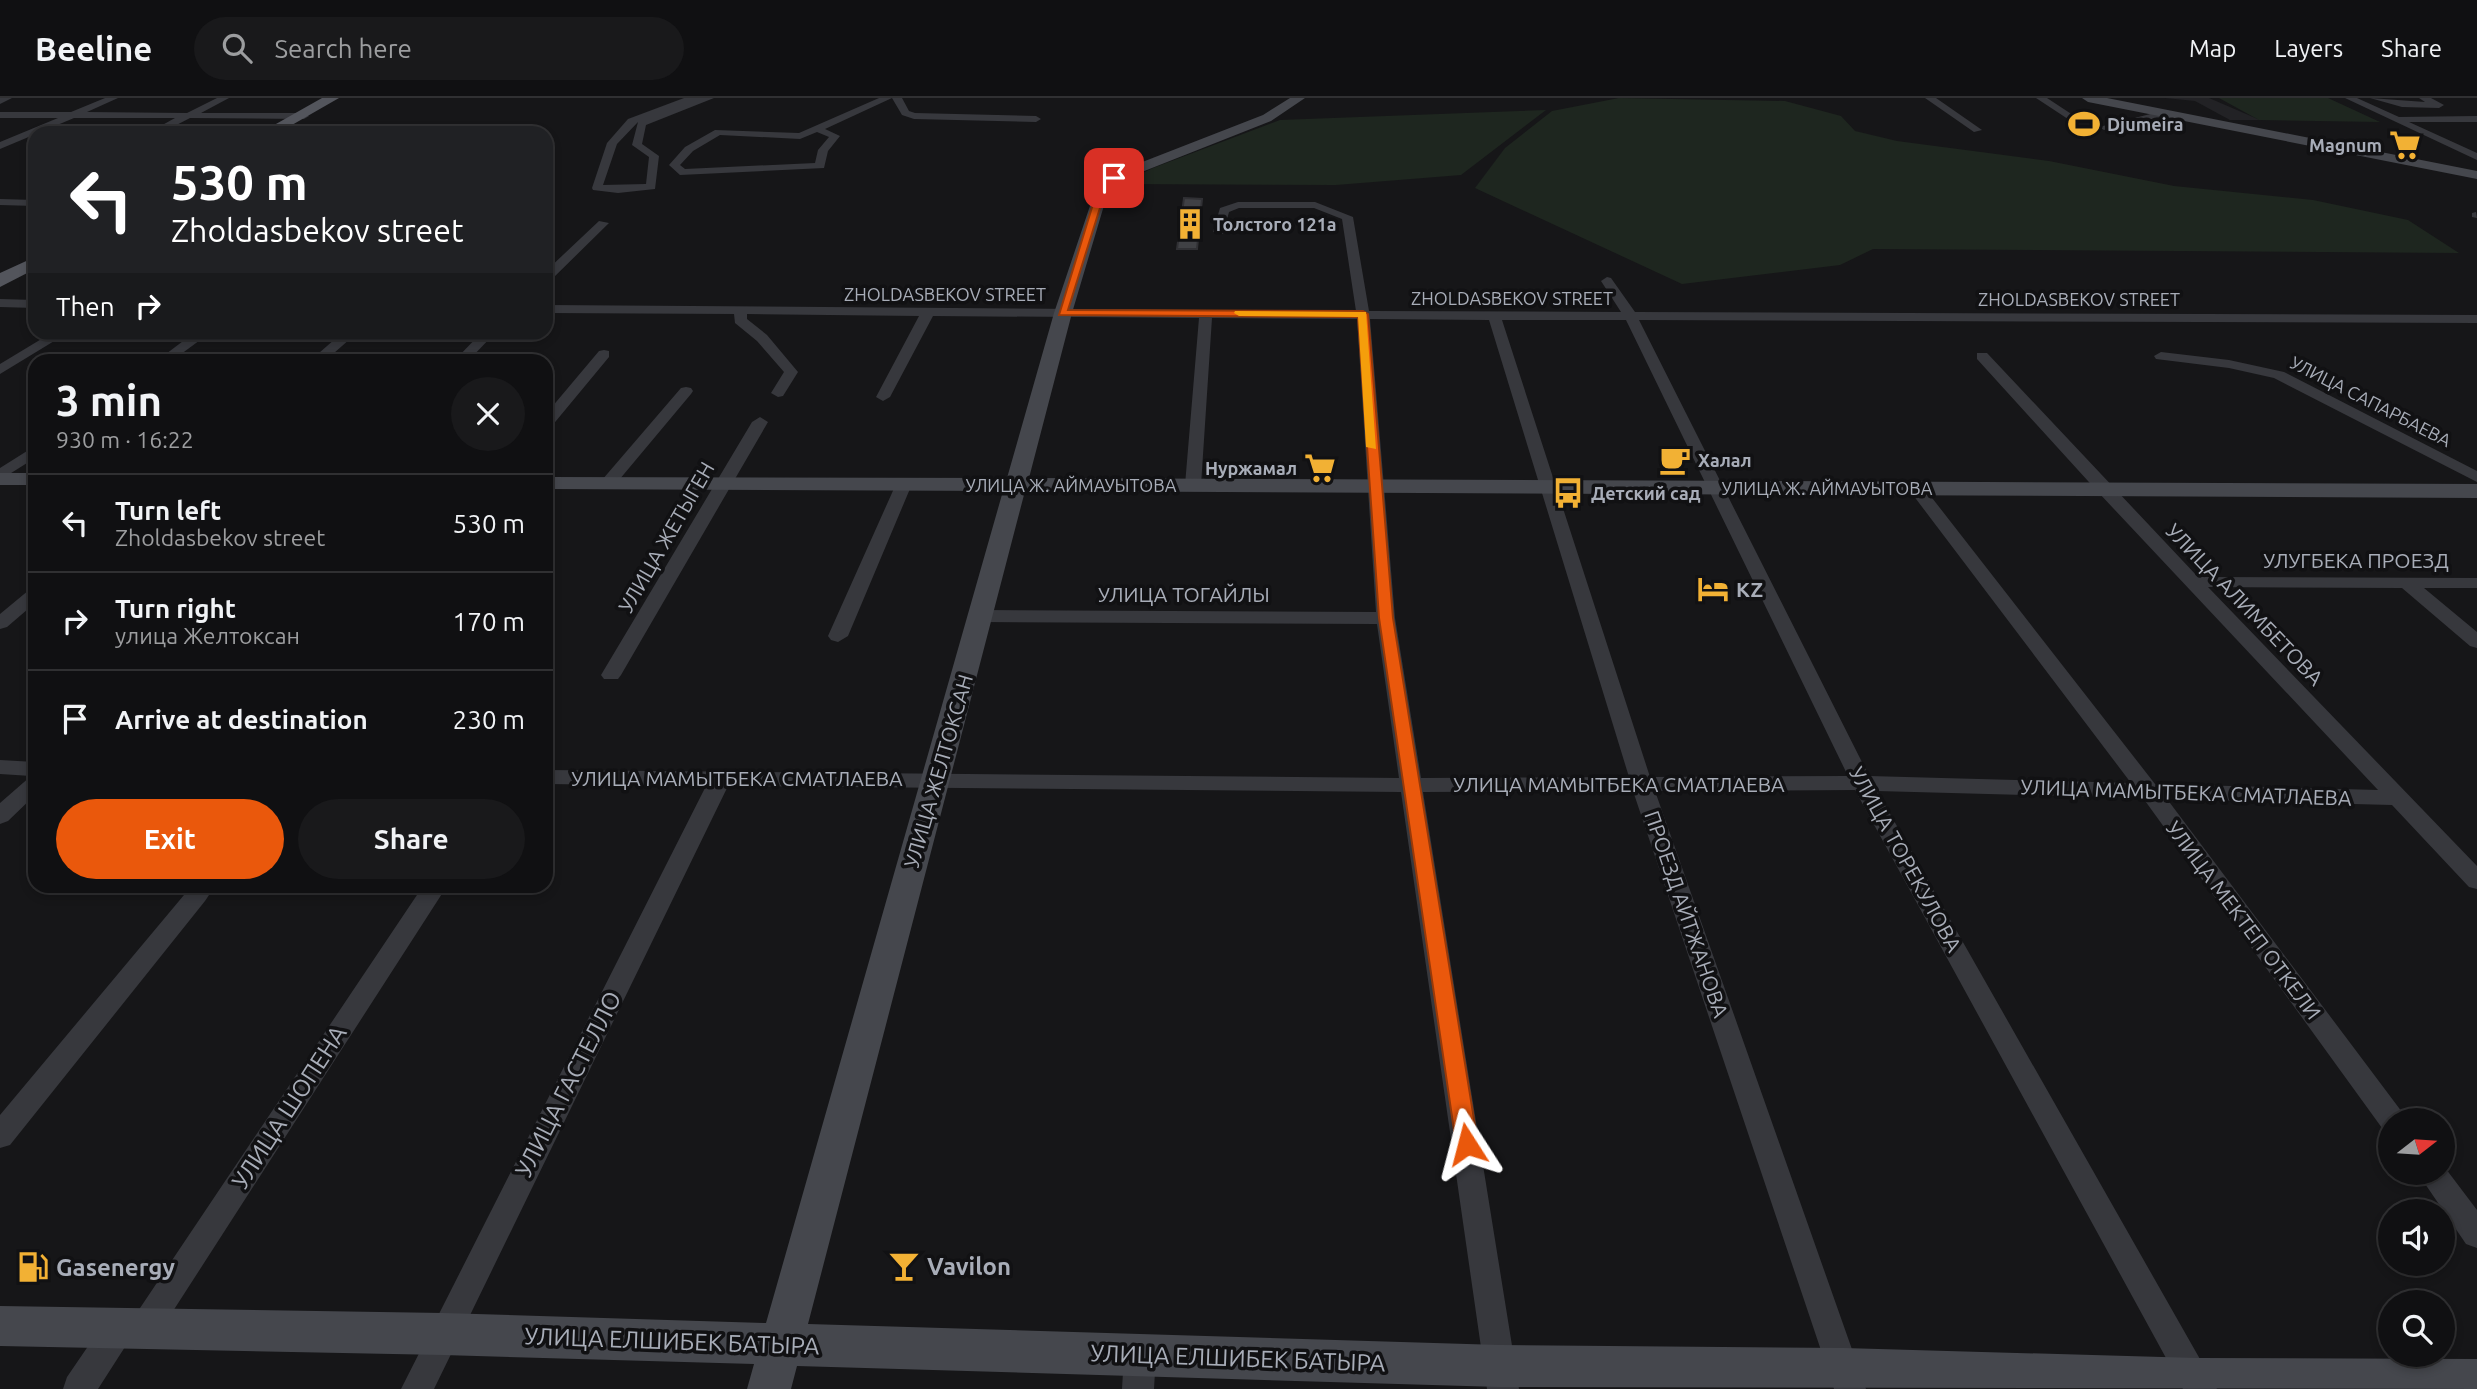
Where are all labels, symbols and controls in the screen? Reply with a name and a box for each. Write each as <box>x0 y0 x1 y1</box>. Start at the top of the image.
search box <box>194 17 684 80</box>
icon: search <box>218 29 256 67</box>
text: Beeline <box>35 30 152 67</box>
text: Search here <box>274 34 412 63</box>
text: Map <box>2189 35 2236 62</box>
text: Layers <box>2274 35 2343 62</box>
text: Share <box>2381 35 2442 62</box>
sports icon: Djumeira <box>2067 107 2101 141</box>
place label: Djumeira <box>2107 114 2184 134</box>
supermarket icon: Magnum <box>2388 128 2422 162</box>
place label: Magnum <box>2309 135 2382 155</box>
pin <box>1084 148 1144 208</box>
icon: left <box>56 154 147 245</box>
text: 530 m <box>171 154 308 209</box>
icon: arrive <box>1095 159 1133 197</box>
building icon: Толстого 121а <box>1173 207 1207 241</box>
text: Zholdasbekov street <box>171 212 464 248</box>
place label: Толстого 121а <box>1213 214 1337 234</box>
street label: ZHOLDASBEKOV STREET <box>844 284 1046 304</box>
icon: right <box>129 287 167 325</box>
street label: ZHOLDASBEKOV STREET <box>1411 288 1613 308</box>
street label: ZHOLDASBEKOV STREET <box>1978 289 2180 309</box>
text: Then <box>56 292 115 321</box>
street label: УЛИЦА САПАРБАЕВА <box>2287 352 2455 450</box>
text: 3 min <box>56 377 162 424</box>
button: close <box>451 377 525 451</box>
text: 930 m · 16:22 <box>56 427 194 452</box>
cafe icon: Халал <box>1658 443 1692 477</box>
place label: Халал <box>1698 450 1752 470</box>
supermarket icon: Нуржамал <box>1303 451 1337 485</box>
street label: УЛИЦА ЖЕТЫГЕН <box>613 457 719 617</box>
place label: Нуржамал <box>1205 458 1297 478</box>
street label: УЛИЦА Ж. АЙМАУЫТОВА <box>966 475 1177 495</box>
bus stop icon: Детский сад <box>1551 476 1585 510</box>
street label: УЛИЦА Ж. АЙМАУЫТОВА <box>1722 478 1933 498</box>
place label: Детский сад <box>1591 483 1701 503</box>
text: Turn left <box>115 496 221 525</box>
icon: left <box>56 504 94 542</box>
text: 530 m <box>453 509 525 538</box>
street label: УЛИЦА АЛИМБЕТОВА <box>2162 518 2329 690</box>
text: Zholdasbekov street <box>115 525 325 550</box>
street label: УЛУГБЕКА ПРОЕЗД <box>2263 548 2449 572</box>
hotel icon: KZ <box>1696 572 1730 606</box>
place label: KZ <box>1736 577 1763 601</box>
street label: УЛИЦА ТОГАЙЛЫ <box>1098 582 1270 606</box>
text: Turn right <box>115 594 236 623</box>
icon: right <box>56 602 94 640</box>
text: 170 m <box>453 607 525 636</box>
text: улица Желтоксан <box>115 623 300 648</box>
street label: УЛИЦА ЖЕЛТОКСАН <box>899 672 977 870</box>
icon: arrive <box>56 700 94 738</box>
text: Arrive at destination <box>115 705 368 734</box>
text: 230 m <box>453 705 525 734</box>
street label: УЛИЦА ТОРЕКУЛОВА <box>1845 762 1967 956</box>
street label: УЛИЦА МАМЫТБЕКА СМАТЛАЕВА <box>571 766 903 790</box>
street label: УЛИЦА МАМЫТБЕКА СМАТЛАЕВА <box>1453 772 1785 796</box>
street label: УЛИЦА МАМЫТБЕКА СМАТЛАЕВА <box>2020 774 2352 810</box>
button: Exit <box>56 799 284 879</box>
button: Share <box>298 799 525 879</box>
street label: ПРОЕЗД АЙТЖАНОВА <box>1640 808 1734 1021</box>
street label: УЛИЦА МЕКТЕП ОТКЕЛИ <box>2162 816 2326 1024</box>
street label: УЛИЦА ГАСТЕЛЛО <box>510 987 626 1181</box>
street label: УЛИЦА ШОПЕНА <box>226 1020 352 1194</box>
position arrow <box>1430 1107 1504 1181</box>
north arrow <box>2378 1108 2455 1185</box>
map controls <box>2378 1108 2455 1367</box>
button: sound <box>2378 1199 2455 1276</box>
bar icon: Vavilon <box>887 1249 921 1283</box>
fuel station icon: Gasenergy <box>16 1250 50 1284</box>
place label: Vavilon <box>927 1253 1011 1280</box>
place label: Gasenergy <box>56 1254 175 1281</box>
button: search <box>2378 1290 2455 1367</box>
street label: УЛИЦА ЕЛШИБЕК БАТЫРА <box>524 1322 820 1360</box>
street label: УЛИЦА ЕЛШИБЕК БАТЫРА <box>1090 1339 1386 1377</box>

